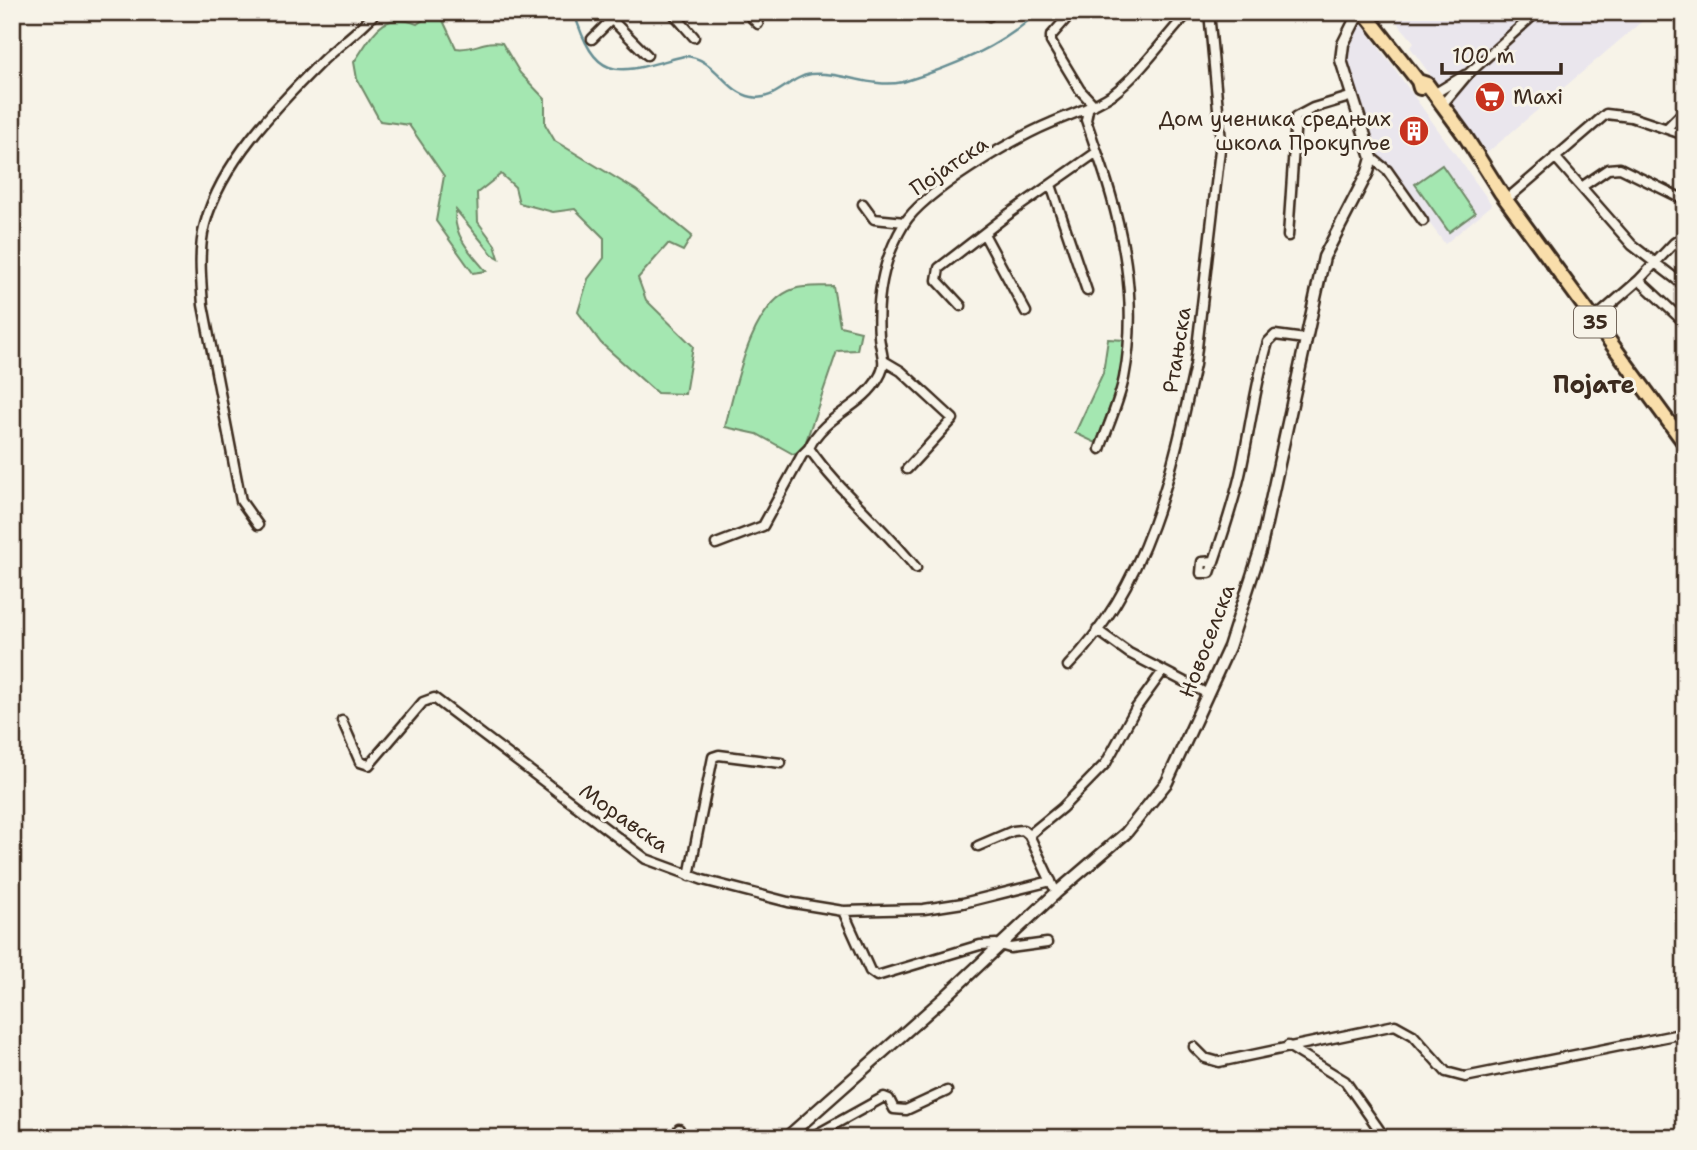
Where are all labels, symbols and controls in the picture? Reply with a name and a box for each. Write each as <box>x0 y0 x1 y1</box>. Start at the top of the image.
scale bar <box>1442 32 1560 76</box>
text: 100 m <box>1452 42 1515 70</box>
supermarket icon: Maxi <box>1473 80 1507 114</box>
place label: Maxi <box>1513 83 1563 111</box>
place label: Дом ученика средњих школа Прокупље <box>1159 105 1391 157</box>
building icon: Дом ученика средњих школа Прокупље <box>1397 114 1431 148</box>
street label: Појатска <box>905 130 993 202</box>
street label: Ртањска <box>1156 305 1198 395</box>
road number: 35 <box>1574 306 1616 338</box>
district label: Појате <box>1553 369 1635 401</box>
street label: Новоселска <box>1173 580 1241 702</box>
street label: Моравска <box>574 777 674 859</box>

